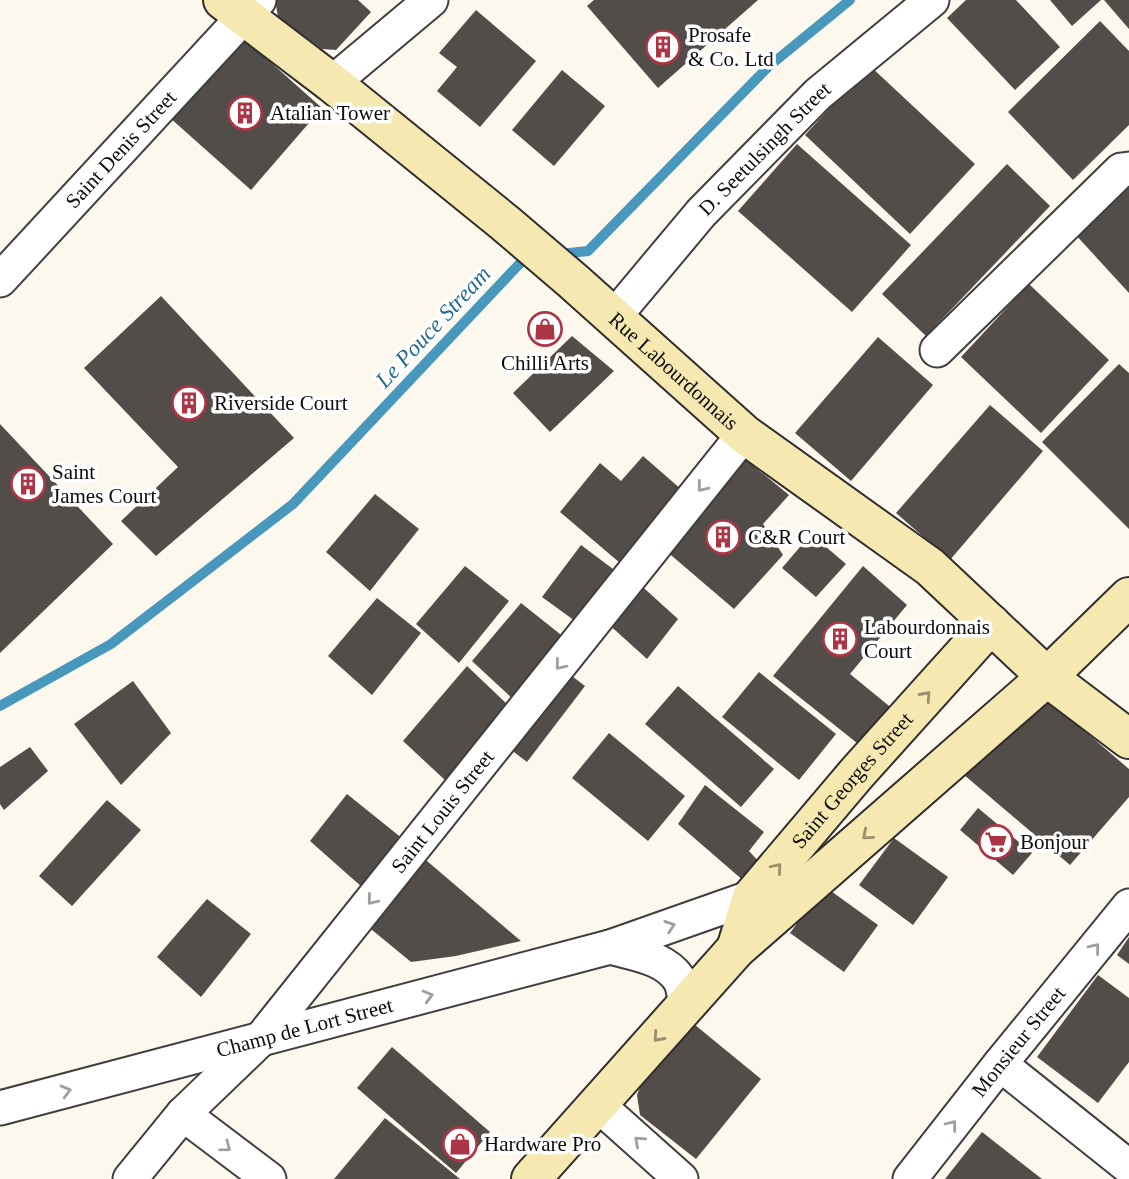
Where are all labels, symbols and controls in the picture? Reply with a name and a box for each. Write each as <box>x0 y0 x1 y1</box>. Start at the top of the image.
place label: Prosafe & Co. Ltd <box>688 23 774 71</box>
building icon: Prosafe & Co. Ltd <box>644 28 682 66</box>
street label: D. Seetulsingh Street <box>693 77 835 220</box>
street label: Saint Denis Street <box>61 85 181 213</box>
building icon: Atalian Tower <box>226 94 264 132</box>
place label: Atalian Tower <box>270 101 390 125</box>
water label: Le Pouce Stream <box>370 261 495 393</box>
street label: Rue Labourdonnais <box>604 307 743 435</box>
shop icon: Chilli Arts <box>526 310 564 348</box>
place label: Chilli Arts <box>501 351 589 375</box>
building icon: Riverside Court <box>170 384 208 422</box>
place label: Riverside Court <box>214 391 348 415</box>
place label: Saint James Court <box>52 460 157 508</box>
building icon: Saint James Court <box>9 465 47 503</box>
one-way arrow <box>697 479 710 492</box>
building icon: C&R Court <box>704 518 742 556</box>
place label: C&R Court <box>748 525 846 549</box>
place label: Labourdonnais Court <box>864 615 990 663</box>
building icon: Labourdonnais Court <box>821 620 859 658</box>
one-way arrow <box>555 657 568 669</box>
one-way arrow <box>918 691 930 704</box>
street label: Saint Georges Street <box>786 707 918 853</box>
street label: Saint Louis Street <box>386 745 499 878</box>
supermarket icon: Bonjour <box>977 823 1015 861</box>
one-way arrow <box>862 827 875 839</box>
place label: Bonjour <box>1020 830 1089 854</box>
one-way arrow <box>769 863 781 876</box>
one-way arrow <box>368 891 380 904</box>
one-way arrow <box>664 920 676 934</box>
one-way arrow <box>1086 944 1099 956</box>
street label: Monsieur Street <box>967 982 1070 1102</box>
one-way arrow <box>422 989 434 1004</box>
street label: Champ de Lort Street <box>214 993 396 1062</box>
one-way arrow <box>654 1029 666 1042</box>
one-way arrow <box>60 1084 72 1099</box>
one-way arrow <box>944 1121 957 1133</box>
shop icon: Hardware Pro <box>441 1125 479 1163</box>
place label: Hardware Pro <box>484 1132 601 1156</box>
one-way arrow <box>634 1137 647 1149</box>
one-way arrow <box>218 1138 231 1151</box>

